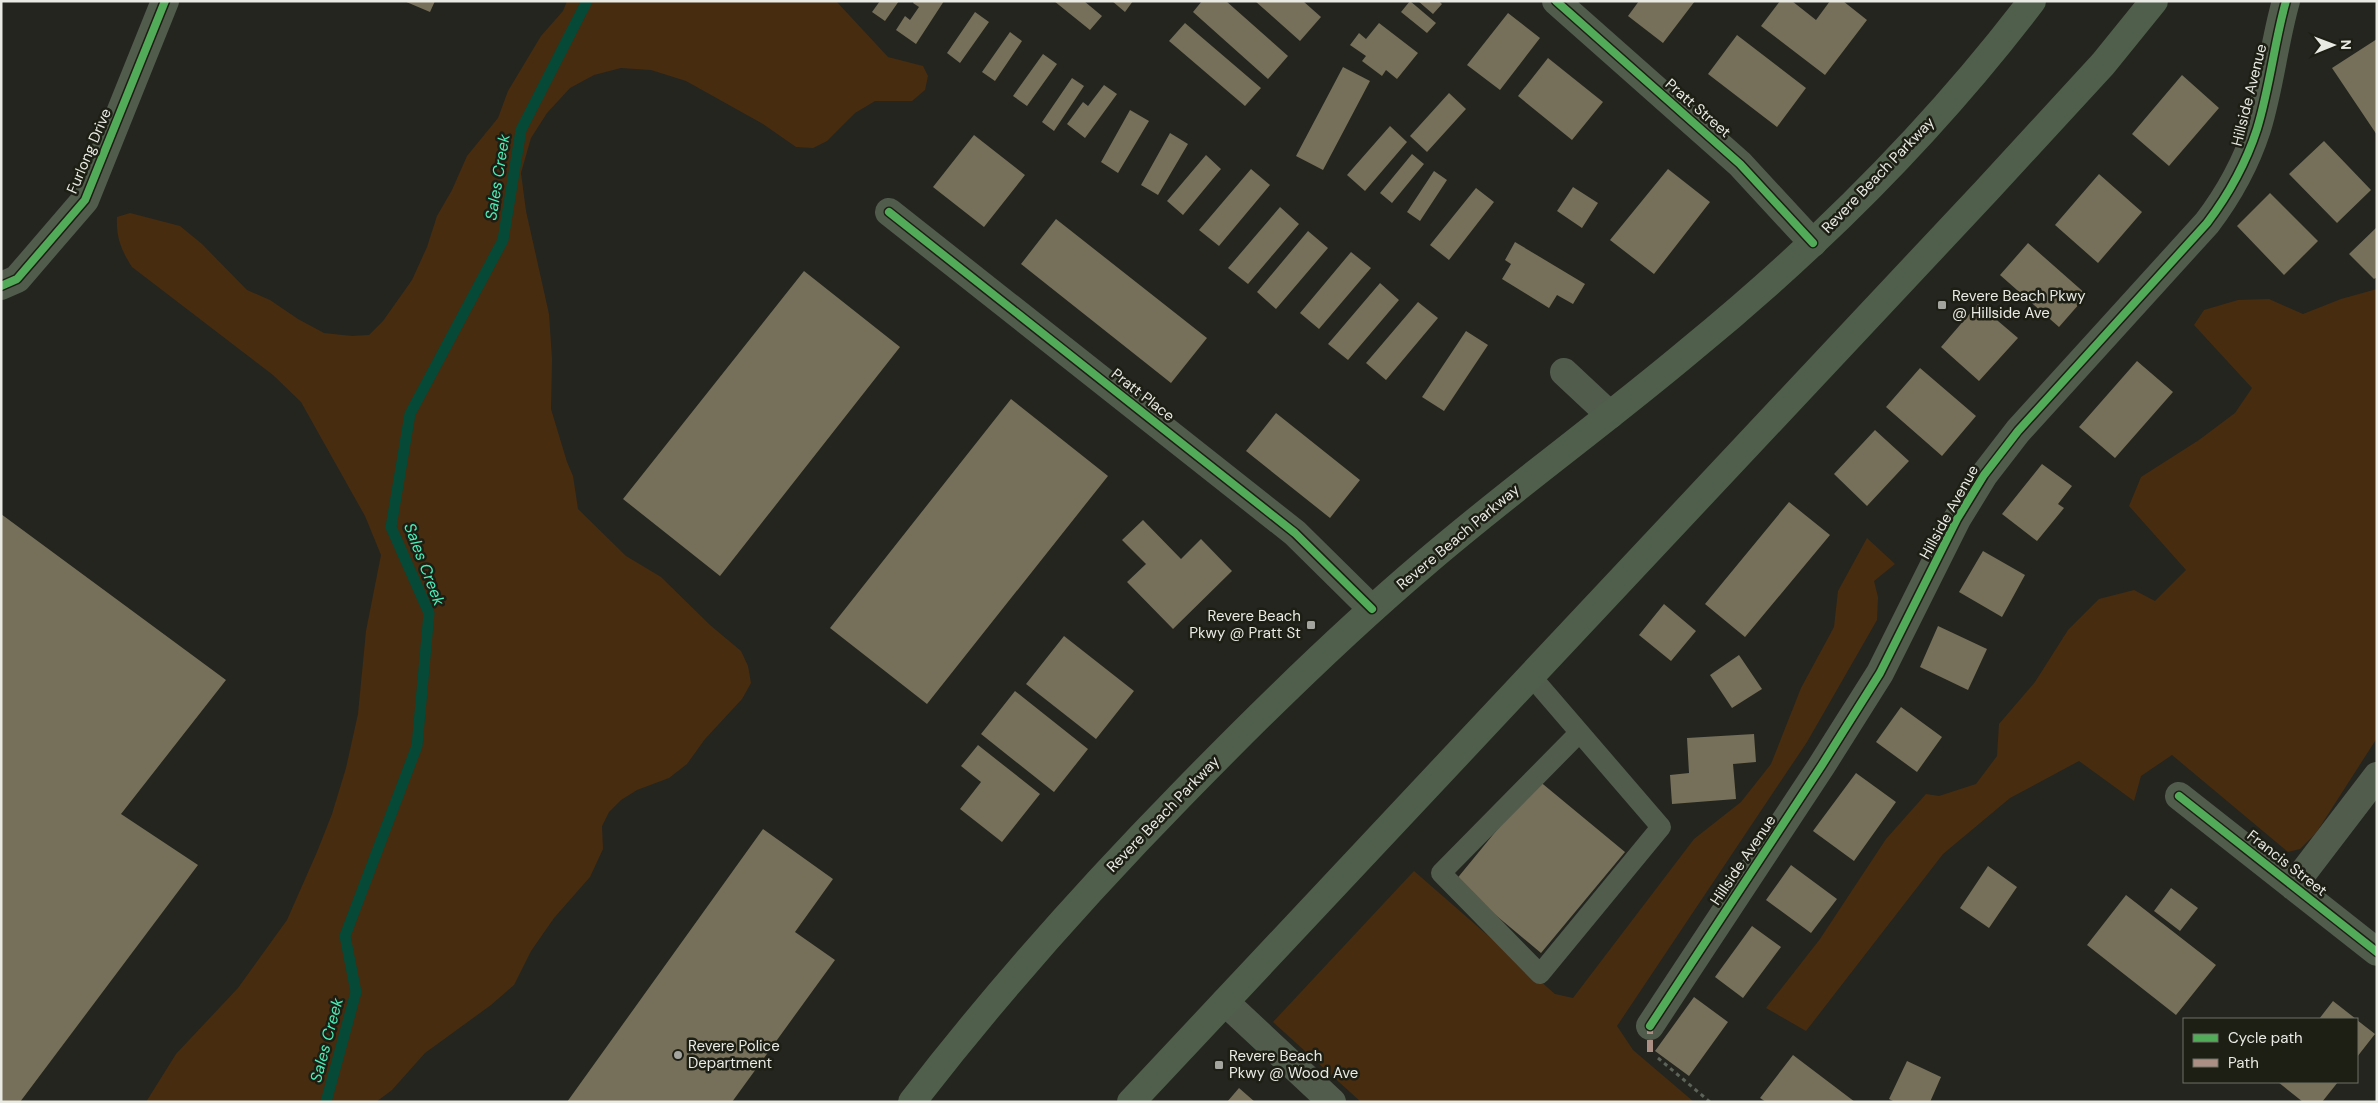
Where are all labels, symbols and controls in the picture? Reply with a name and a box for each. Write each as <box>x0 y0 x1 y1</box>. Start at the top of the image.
north arrow <box>2308 20 2358 70</box>
text: N <box>2337 40 2355 50</box>
street label: Hillside Avenue <box>2227 42 2271 148</box>
street label: Pratt Street <box>1661 74 1735 142</box>
street label: Furlong Drive <box>62 105 116 197</box>
street label: Revere Beach Parkway <box>1817 112 1939 238</box>
water label: Sales Creek <box>480 132 515 222</box>
place label: Revere Beach Pkwy @ Hillside Ave <box>1952 286 2086 323</box>
marker: Revere Beach Pkwy @ Hillside Ave <box>1936 299 1948 311</box>
street label: Pratt Place <box>1107 364 1179 426</box>
street label: Hillside Avenue <box>1915 461 1983 563</box>
street label: Revere Beach Parkway <box>1392 479 1524 594</box>
water label: Sales Creek <box>399 520 450 609</box>
place label: Revere Beach Pkwy @ Pratt St <box>1189 606 1301 643</box>
marker: Revere Beach Pkwy @ Pratt St <box>1305 619 1317 631</box>
street label: Revere Beach Parkway <box>1102 751 1224 877</box>
street label: Hillside Avenue <box>1705 811 1781 909</box>
street label: Francis Street <box>2243 825 2331 901</box>
water label: Sales Creek <box>305 995 348 1085</box>
legend <box>2183 1018 2358 1083</box>
text: Cycle path <box>2228 1028 2303 1048</box>
place label: Revere Police Department <box>688 1036 780 1073</box>
place label: Revere Beach Pkwy @ Wood Ave <box>1229 1046 1358 1083</box>
marker: Revere Police Department <box>672 1049 684 1061</box>
text: Path <box>2228 1053 2259 1073</box>
marker: Revere Beach Pkwy @ Wood Ave <box>1213 1059 1225 1071</box>

